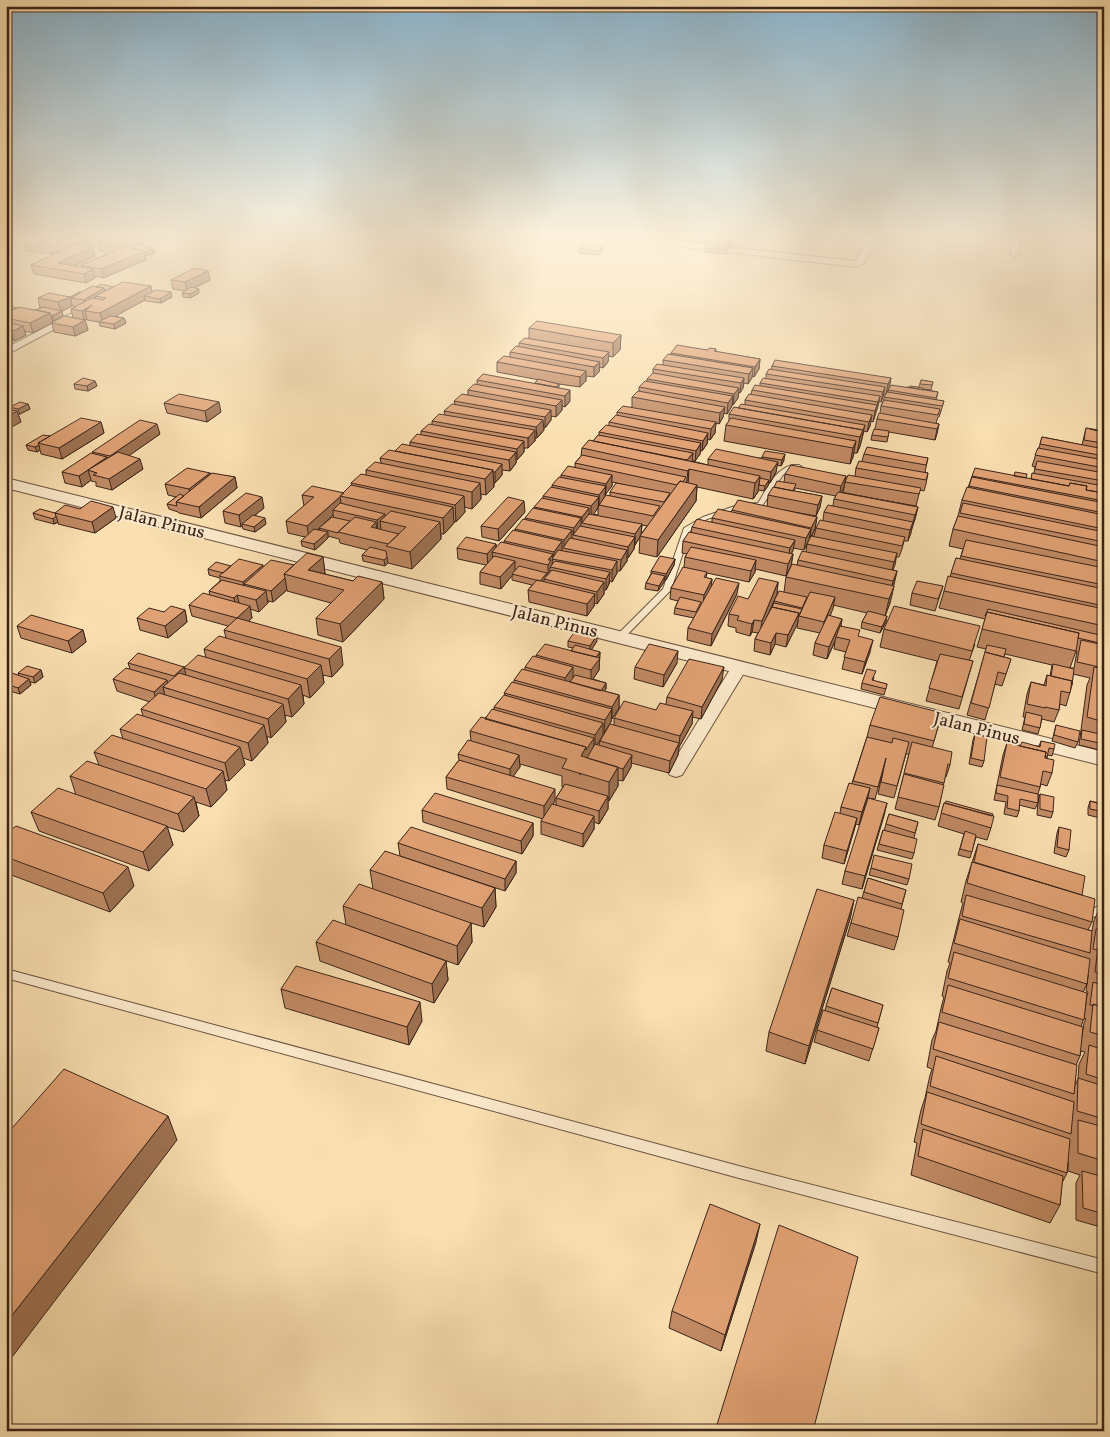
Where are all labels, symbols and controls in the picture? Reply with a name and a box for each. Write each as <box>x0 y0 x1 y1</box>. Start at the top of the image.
street label: Jalan Pinus <box>116 501 207 546</box>
street label: Jalan Pinus <box>509 600 600 645</box>
street label: Jalan Pinus <box>931 707 1022 752</box>

